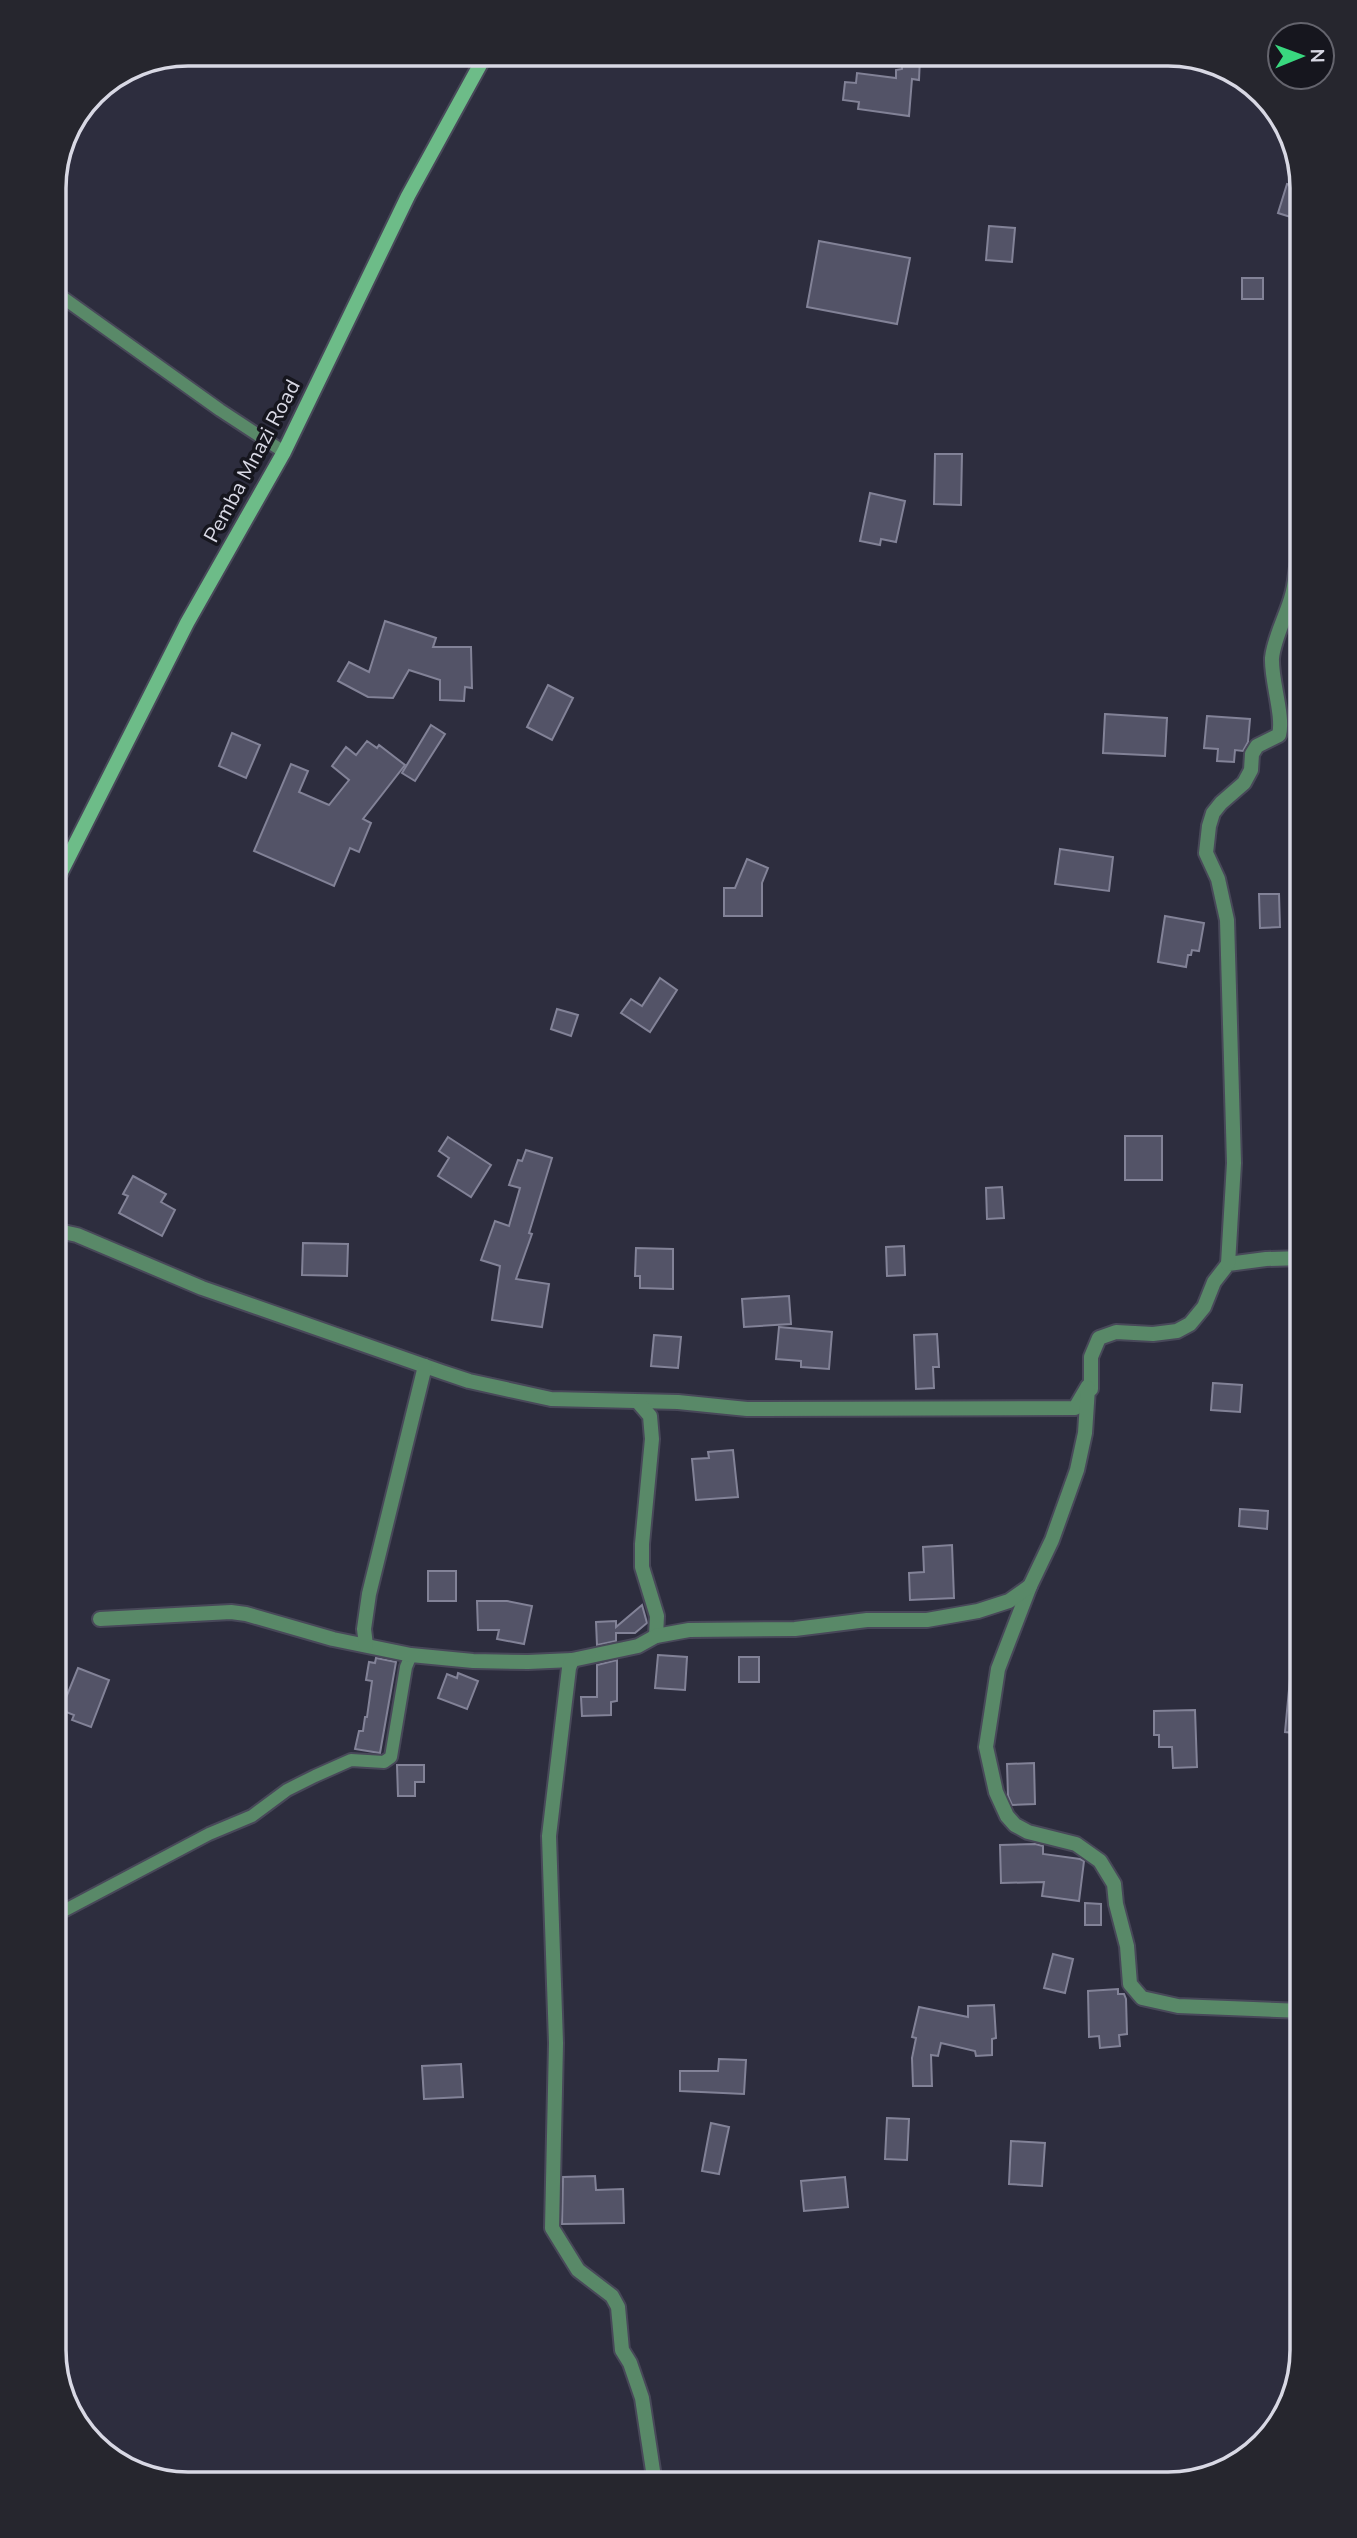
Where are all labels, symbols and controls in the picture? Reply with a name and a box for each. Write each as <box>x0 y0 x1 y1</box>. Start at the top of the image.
north arrow <box>1266 21 1336 91</box>
text: N <box>1304 48 1330 63</box>
street label: Pemba Mnazi Road <box>197 375 307 547</box>

